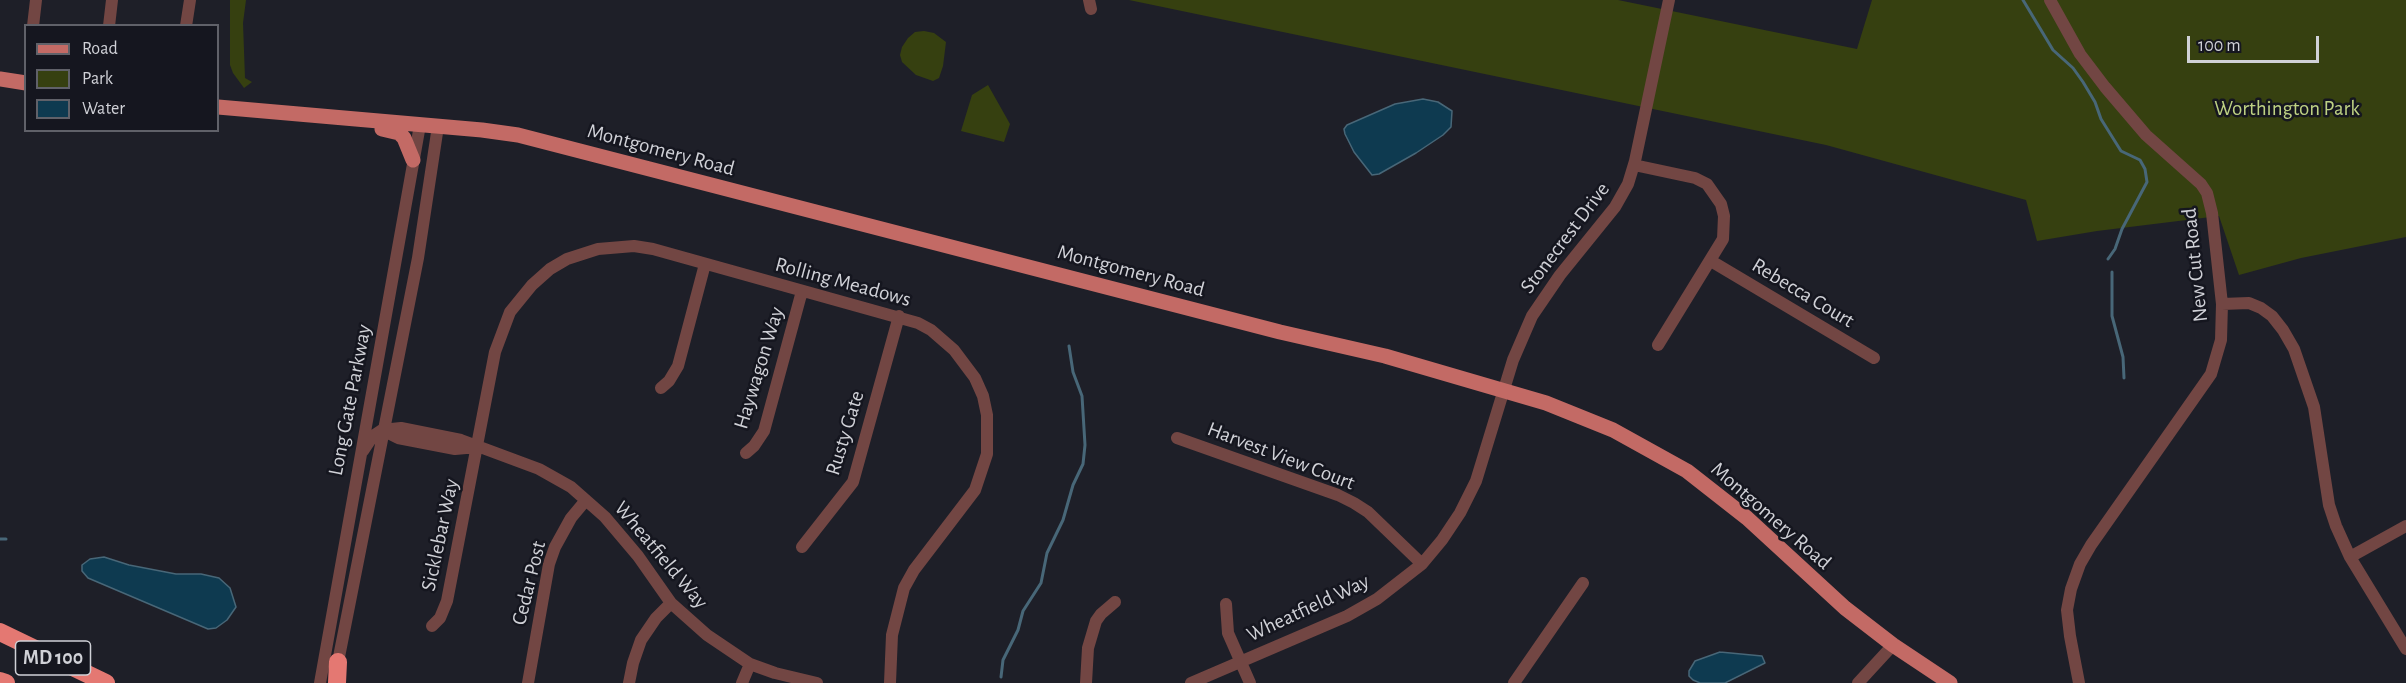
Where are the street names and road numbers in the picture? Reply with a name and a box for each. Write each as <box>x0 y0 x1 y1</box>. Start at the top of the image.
street label: Montgomery Road <box>585 118 737 182</box>
street label: Stonecrest Drive <box>1515 177 1615 299</box>
street label: New Cut Road <box>2176 207 2214 323</box>
street label: Montgomery Road <box>1055 239 1207 303</box>
street label: Rolling Meadows <box>772 252 914 312</box>
street label: Rebecca Court <box>1747 253 1859 333</box>
street label: Haywagon Way <box>728 304 790 432</box>
street label: Long Gate Parkway <box>323 322 377 478</box>
street label: Rusty Gate <box>820 388 870 478</box>
street label: Harvest View Court <box>1204 416 1358 496</box>
street label: Montgomery Road <box>1706 457 1836 575</box>
street label: Sicklebar Way <box>416 477 464 593</box>
street label: Wheatfield Way <box>609 496 713 614</box>
street label: Cedar Post <box>506 538 552 628</box>
street label: Wheatfield Way <box>1243 569 1373 647</box>
road number: MD 100 <box>16 641 90 675</box>

